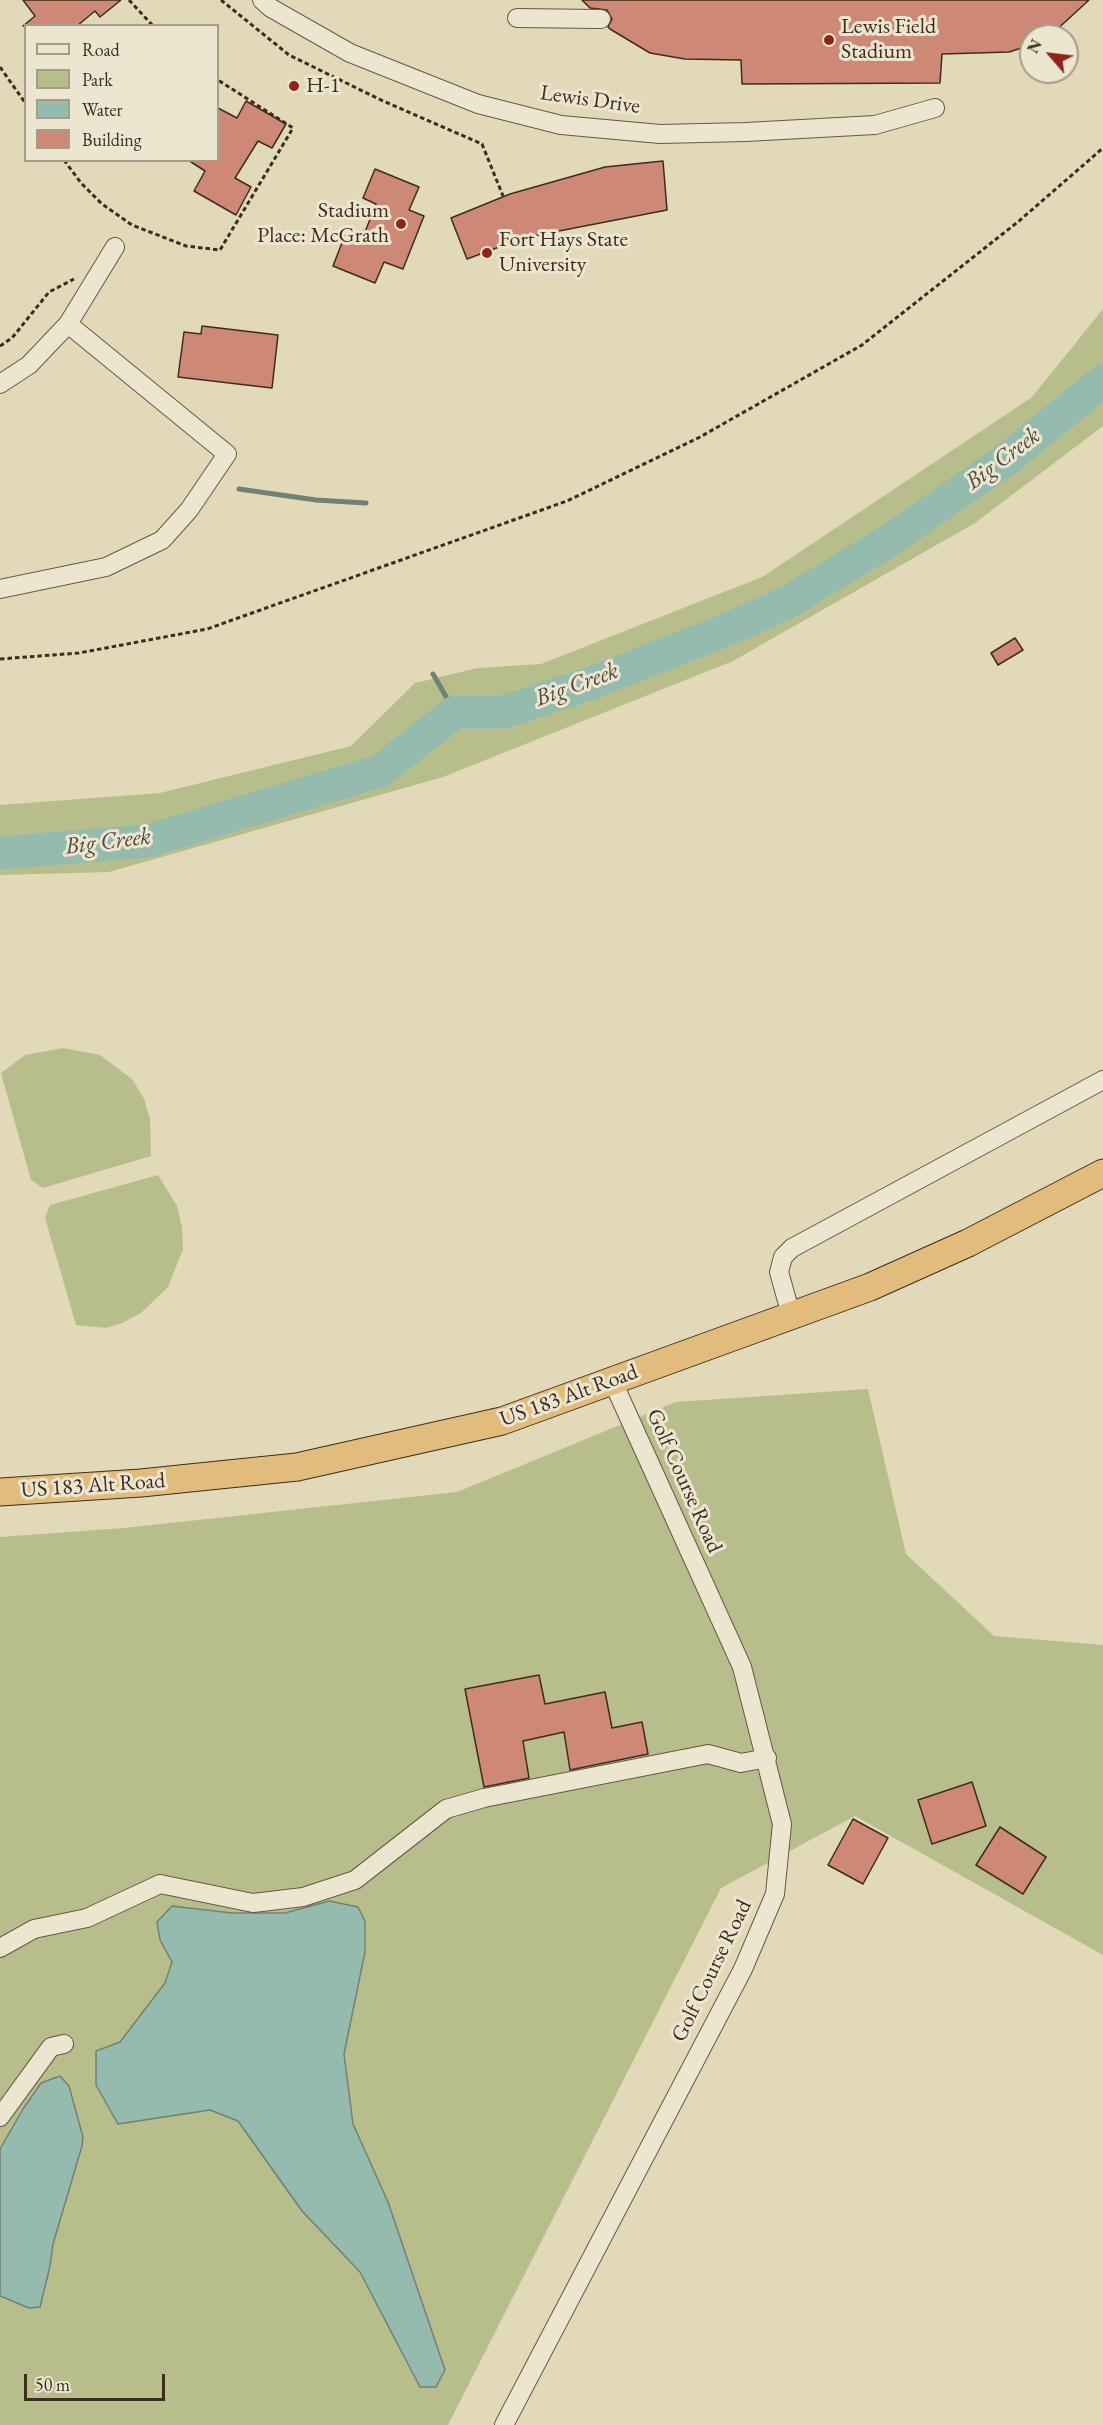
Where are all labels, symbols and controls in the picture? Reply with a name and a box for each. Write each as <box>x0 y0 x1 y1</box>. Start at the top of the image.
place label: Lewis Field Stadium <box>841 14 936 66</box>
legend <box>24 24 219 162</box>
north arrow <box>1019 24 1079 84</box>
marker: Lewis Field Stadium <box>822 33 836 47</box>
text: N <box>1022 36 1047 57</box>
text: Road <box>82 38 120 61</box>
text: Park <box>82 68 113 91</box>
place label: H-1 <box>306 73 340 99</box>
marker: H-1 <box>287 79 301 93</box>
street label: Lewis Drive <box>538 80 642 120</box>
text: Water <box>82 98 123 121</box>
text: Building <box>82 128 142 151</box>
place label: Stadium Place: McGrath <box>257 198 389 249</box>
marker: Stadium Place: McGrath <box>394 217 408 231</box>
place label: Fort Hays State University <box>499 227 628 278</box>
marker: Fort Hays State University <box>480 246 494 260</box>
water label: Big Creek <box>960 421 1046 497</box>
water label: Big Creek <box>531 657 623 713</box>
water label: Big Creek <box>63 822 153 862</box>
street label: US 183 Alt Road <box>496 1359 642 1433</box>
street label: Golf Course Road <box>640 1405 728 1557</box>
street label: US 183 Alt Road <box>20 1468 166 1504</box>
street label: Golf Course Road <box>666 1896 758 2046</box>
scale bar <box>27 2362 168 2400</box>
text: 50 m <box>35 2373 70 2396</box>

